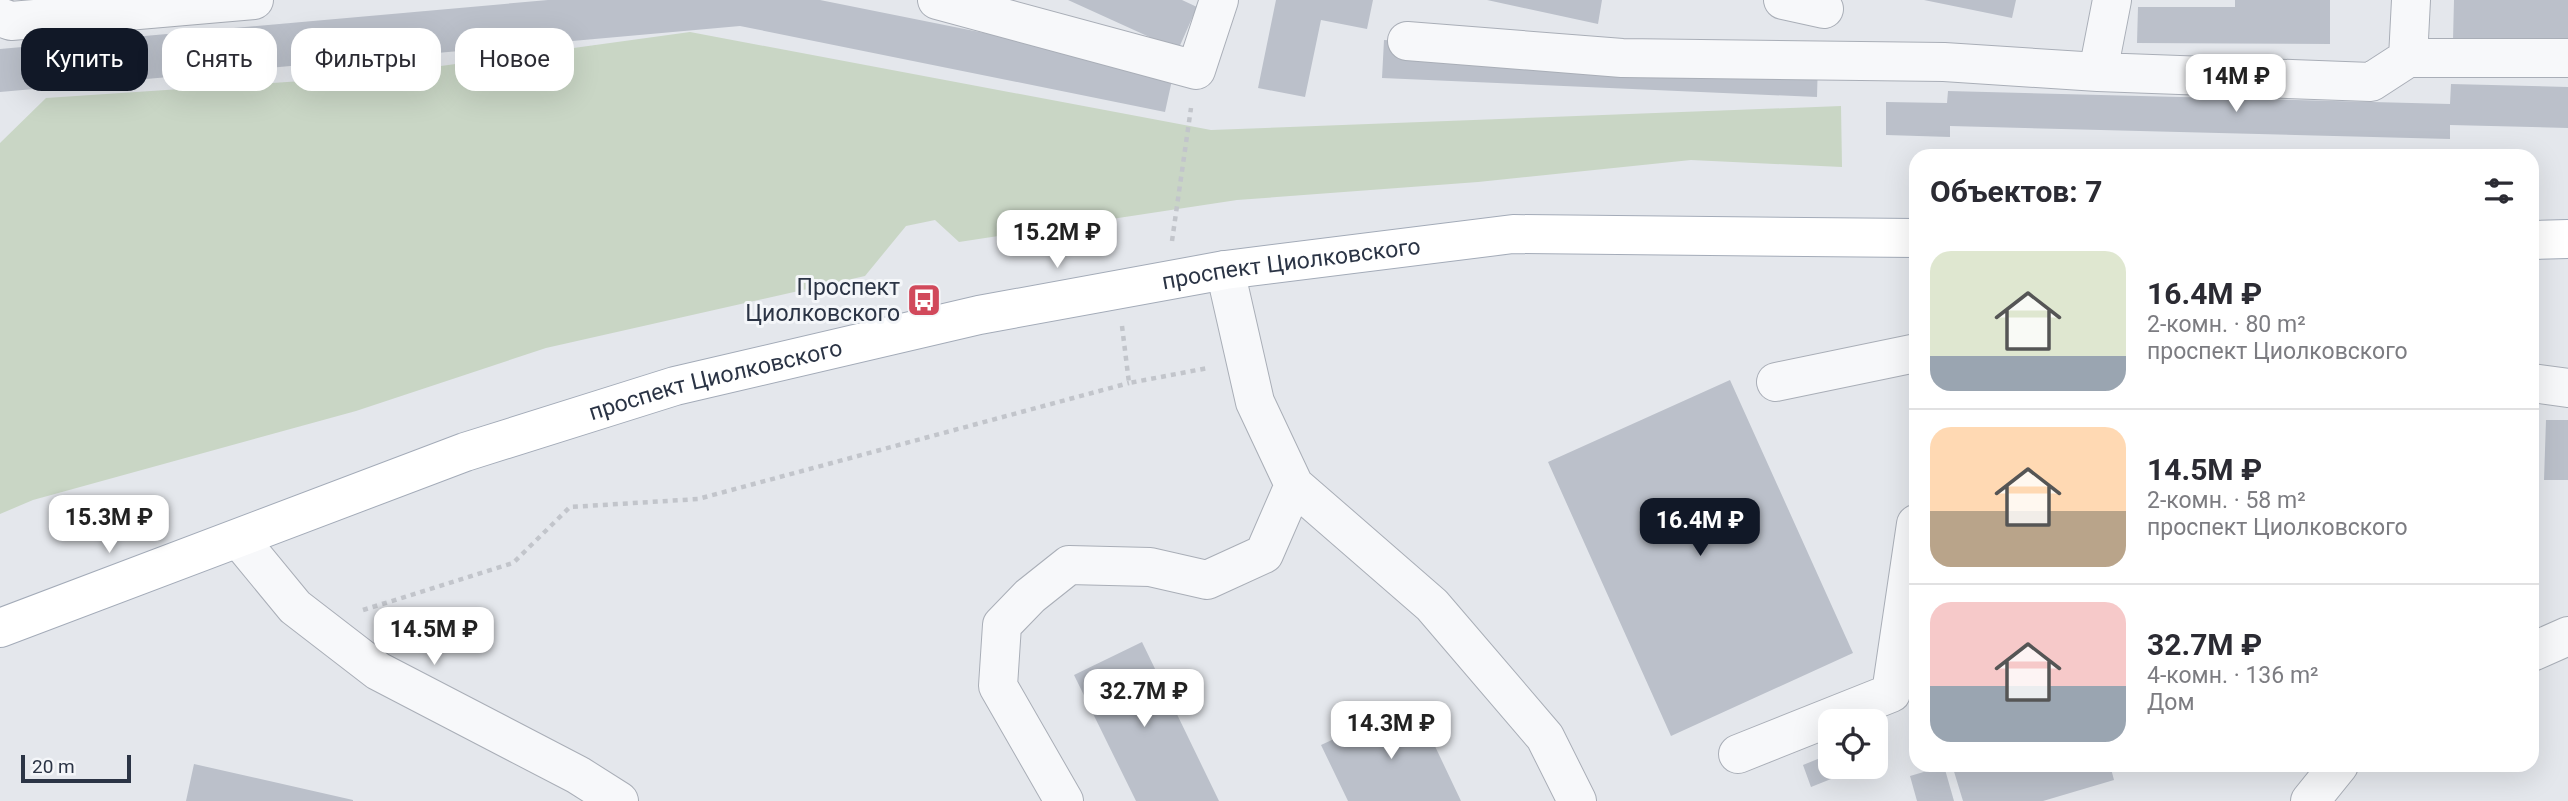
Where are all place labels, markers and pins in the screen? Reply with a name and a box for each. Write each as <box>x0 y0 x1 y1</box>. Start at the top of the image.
pin: 14M ₽ <box>2187 54 2285 114</box>
pin: 15.2M ₽ <box>992 210 1122 270</box>
place label: Проспект Циолковского <box>745 274 900 327</box>
bus stop icon: Проспект Циолковского <box>905 281 943 319</box>
pin: 15.3M ₽ <box>44 496 174 555</box>
pin: 16.4M ₽ <box>1635 498 1765 558</box>
pin: 14.5M ₽ <box>369 608 499 667</box>
pin: 32.7M ₽ <box>1079 670 1209 729</box>
pin: 14.3M ₽ <box>1326 702 1456 761</box>

